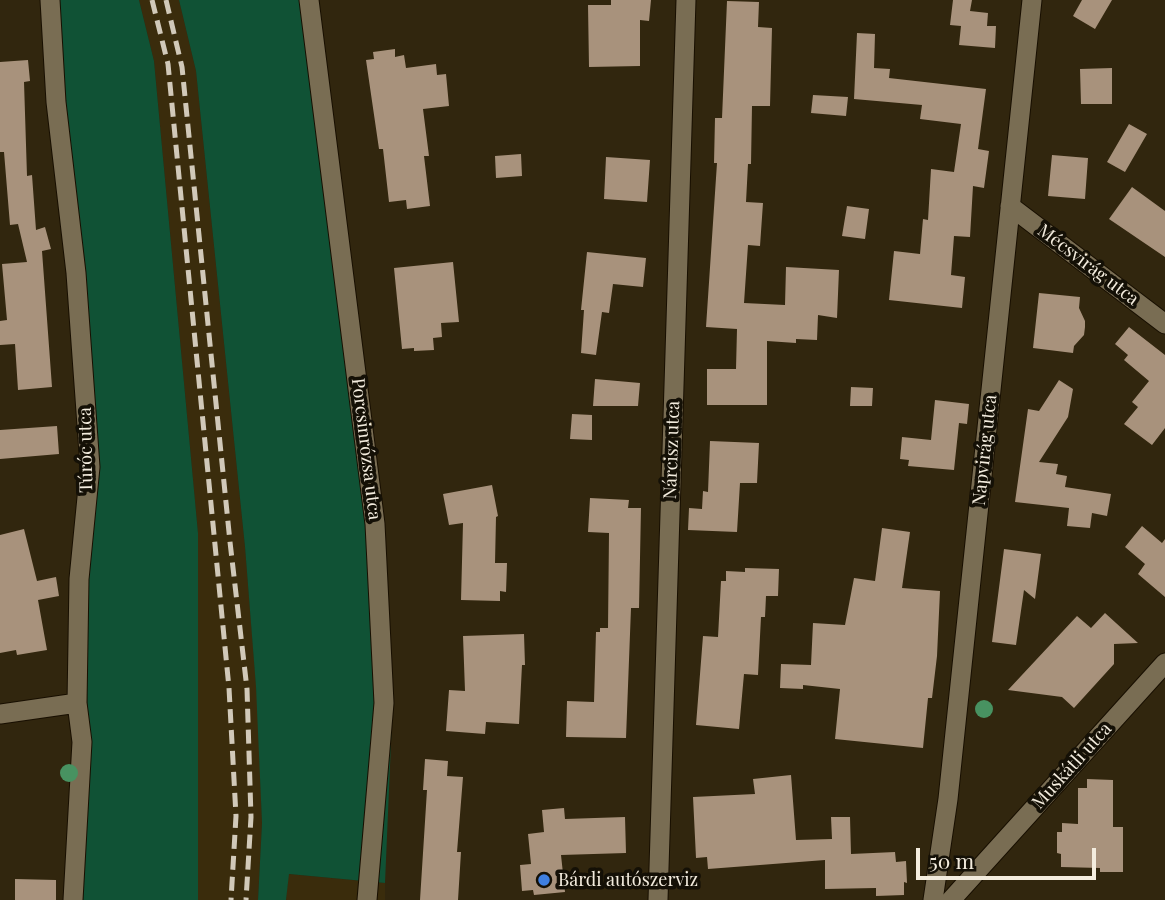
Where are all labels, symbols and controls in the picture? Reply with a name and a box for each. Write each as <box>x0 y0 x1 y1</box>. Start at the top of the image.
street label: Mécsvirág utca <box>1033 220 1143 310</box>
street label: Porcsinrózsa utca <box>347 377 385 521</box>
street label: Napvirág utca <box>968 394 1002 506</box>
street label: Nárcisz utca <box>659 400 685 500</box>
street label: Túróc utca <box>74 407 98 493</box>
street label: Muskátli utca <box>1028 718 1116 814</box>
scale bar <box>920 834 1100 878</box>
text: 50 m <box>929 846 974 874</box>
place label: Bárdi autószerviz <box>558 869 698 891</box>
marker: Bárdi autószerviz <box>536 872 552 888</box>

